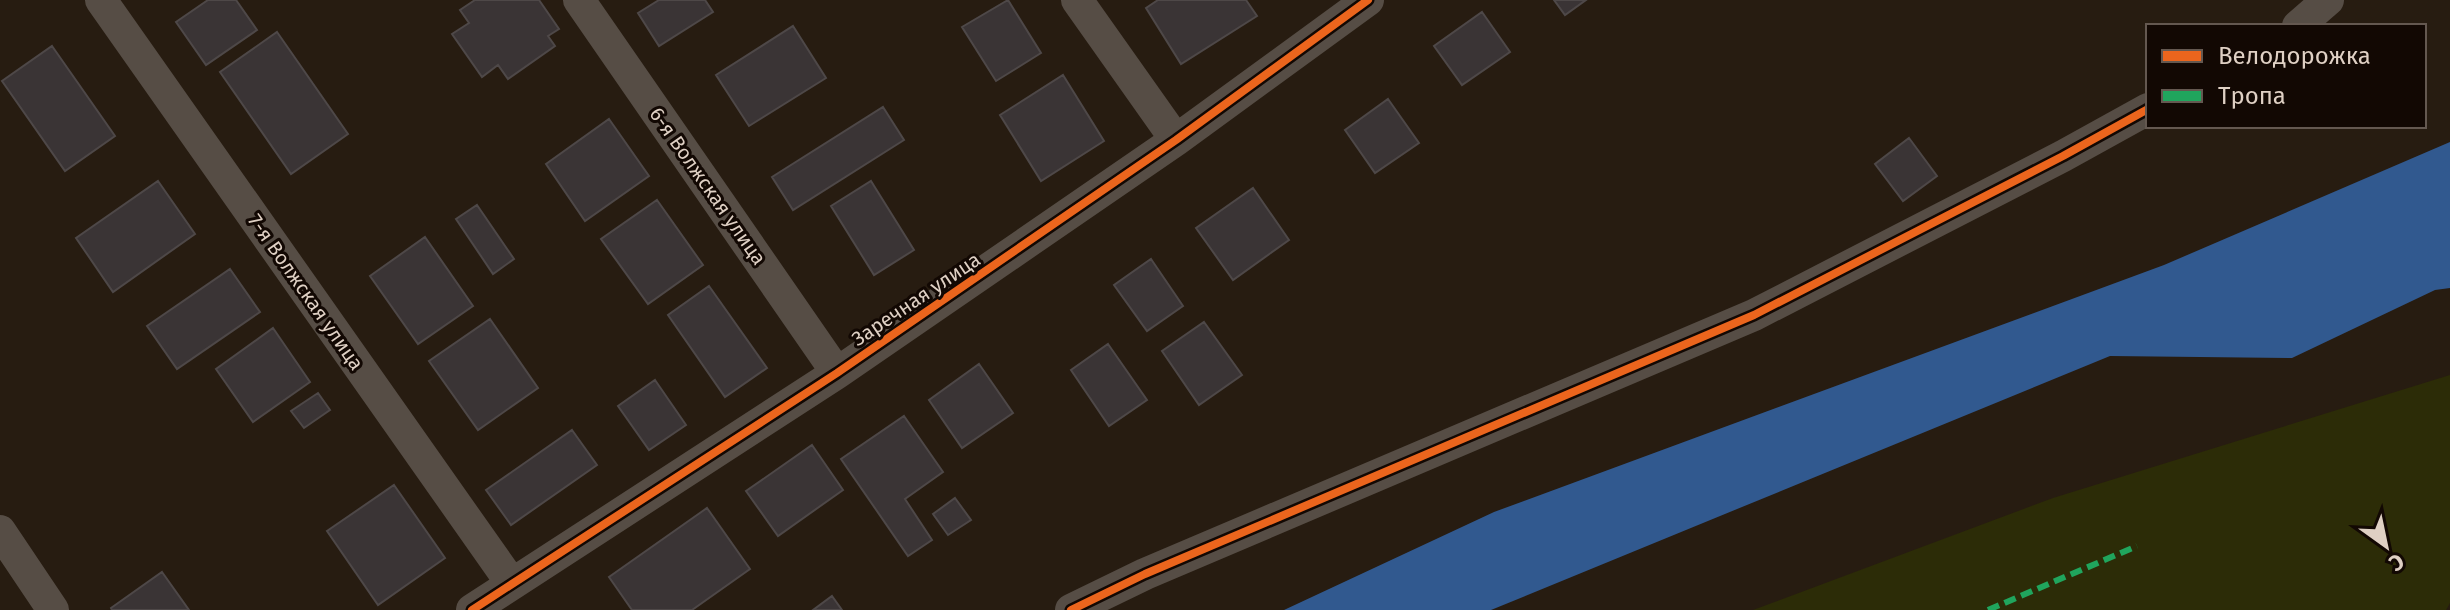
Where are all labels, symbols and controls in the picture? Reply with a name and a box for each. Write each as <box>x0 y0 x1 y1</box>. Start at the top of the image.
legend <box>2146 24 2426 128</box>
text: Велодорожка <box>2218 42 2371 70</box>
text: Тропа <box>2218 82 2286 110</box>
street label: 6-я Волжская улица <box>645 103 771 269</box>
street label: 7-я Волжская улица <box>243 209 369 375</box>
street label: Заречная улица <box>847 247 985 351</box>
north arrow <box>2346 506 2426 586</box>
text: С <box>2384 548 2409 577</box>

